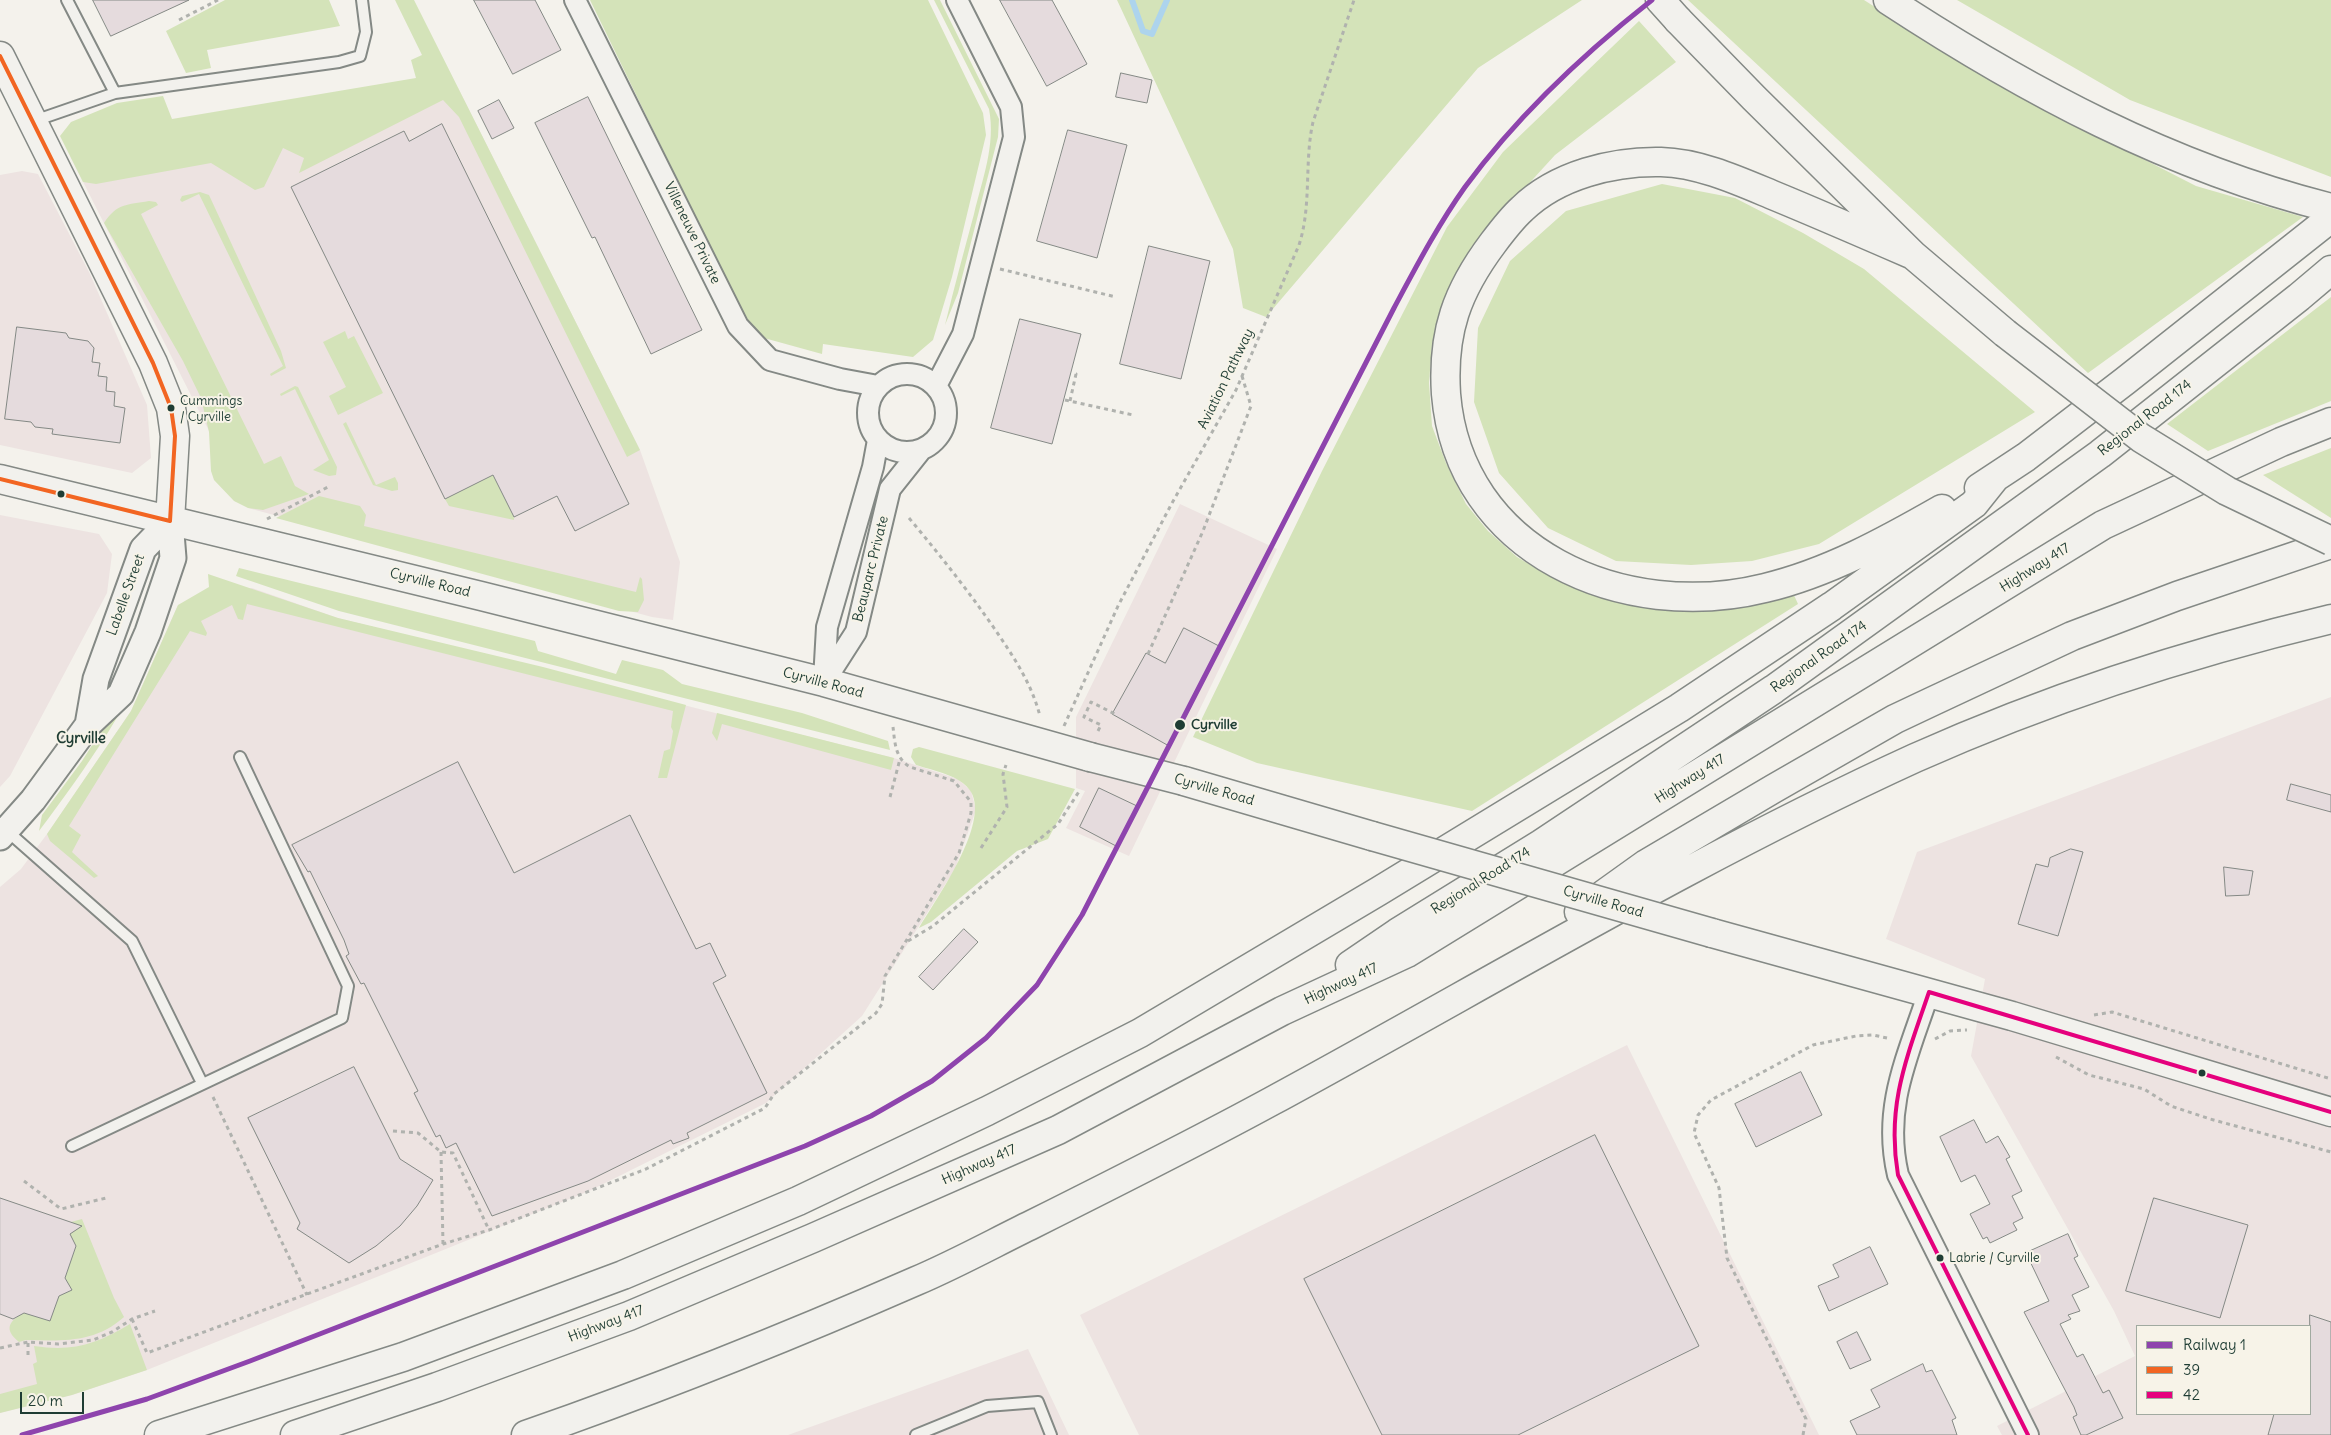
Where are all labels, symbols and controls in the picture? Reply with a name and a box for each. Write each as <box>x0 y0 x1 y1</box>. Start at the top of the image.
street label: Villeneuve Private <box>660 179 724 287</box>
street label: Aviation Pathway <box>1194 326 1258 432</box>
street label: Regional Road 174 <box>2095 376 2195 460</box>
place label: Cummings / Cyrville <box>180 393 242 424</box>
marker: Cummings / Cyrville <box>166 403 176 413</box>
unlabelled marker <box>56 489 66 499</box>
street label: Beauparc Private <box>850 514 892 624</box>
street label: Highway 417 <box>1997 540 2073 596</box>
street label: Labelle Street <box>104 552 148 638</box>
street label: Cyrville Road <box>388 565 472 601</box>
street label: Regional Road 174 <box>1768 617 1870 697</box>
street label: Cyrville Road <box>781 664 865 702</box>
place label: Cyrville <box>1191 717 1237 733</box>
marker: Cyrville <box>1173 718 1187 732</box>
district label: Cyrville <box>56 730 106 748</box>
street label: Highway 417 <box>1652 751 1728 807</box>
street label: Cyrville Road <box>1172 771 1256 809</box>
street label: Regional Road 174 <box>1428 844 1534 918</box>
street label: Cyrville Road <box>1561 883 1645 921</box>
street label: Highway 417 <box>1301 960 1381 1008</box>
unlabelled marker <box>2197 1068 2207 1078</box>
street label: Highway 417 <box>939 1141 1019 1189</box>
place label: Labrie / Cyrville <box>1949 1250 2040 1266</box>
marker: Labrie / Cyrville <box>1935 1253 1945 1263</box>
street label: Highway 417 <box>566 1302 646 1346</box>
legend <box>2136 1325 2311 1415</box>
text: Railway 1 <box>2183 1335 2246 1354</box>
text: 39 <box>2183 1360 2200 1379</box>
scale bar <box>22 1382 86 1414</box>
text: 42 <box>2183 1385 2200 1404</box>
text: 20 m <box>28 1391 63 1410</box>

